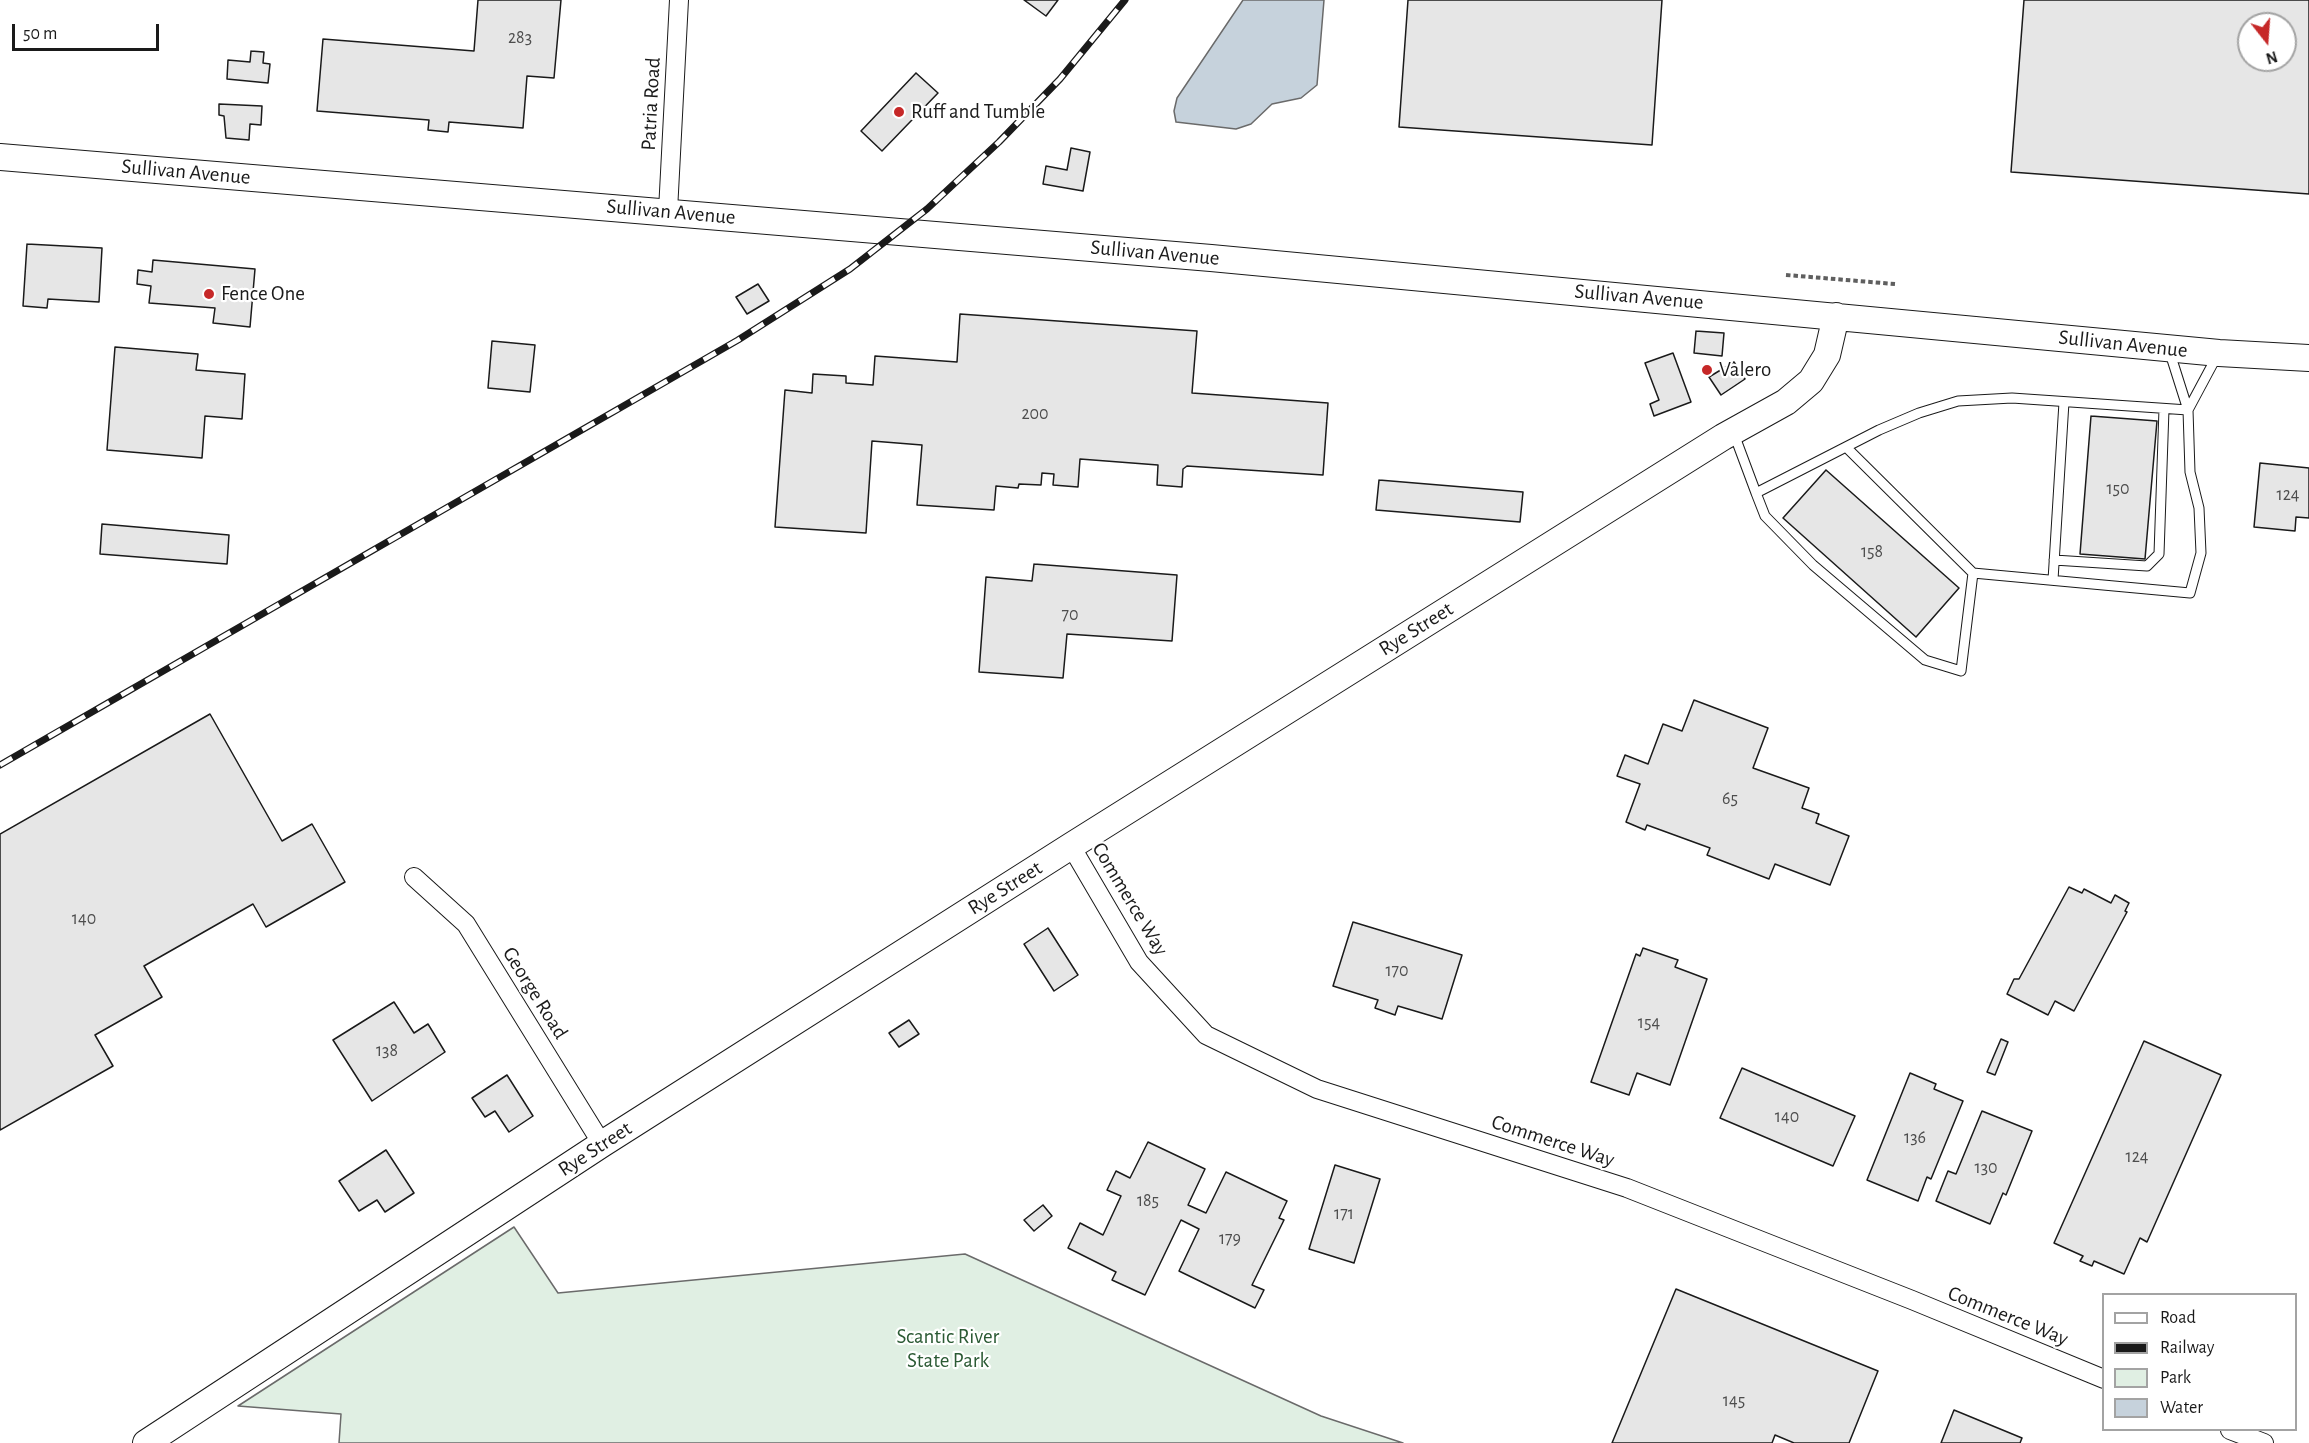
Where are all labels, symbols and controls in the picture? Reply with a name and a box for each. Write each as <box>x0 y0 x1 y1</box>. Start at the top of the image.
scale bar <box>15 12 162 50</box>
north arrow <box>2237 12 2297 72</box>
text: 50 m <box>23 25 57 43</box>
house number: 283 <box>508 27 532 49</box>
text: N <box>2264 48 2279 67</box>
street label: Patria Road <box>636 57 666 151</box>
place label: Ruff and Tumble <box>911 99 1045 125</box>
marker: Ruff and Tumble <box>892 105 906 119</box>
street label: Sullivan Avenue <box>120 154 252 190</box>
street label: Sullivan Avenue <box>605 194 737 230</box>
street label: Sullivan Avenue <box>1089 235 1221 271</box>
street label: Sullivan Avenue <box>1573 279 1705 315</box>
place label: Fence One <box>221 281 305 307</box>
marker: Fence One <box>202 287 216 301</box>
street label: Sullivan Avenue <box>2057 325 2189 363</box>
place label: Valero <box>1719 357 1771 383</box>
marker: Valero <box>1700 363 1714 377</box>
house number: 200 <box>1021 403 1049 425</box>
house number: 150 <box>2106 478 2130 500</box>
house number: 124 <box>2276 484 2300 506</box>
house number: 158 <box>1861 541 1883 563</box>
street label: Rye Street <box>1374 596 1458 662</box>
house number: 70 <box>1061 604 1079 626</box>
house number: 65 <box>1722 788 1738 810</box>
street label: Commerce Way <box>1086 838 1174 960</box>
street label: Rye Street <box>963 855 1047 921</box>
house number: 140 <box>72 908 96 930</box>
street label: George Road <box>497 942 573 1044</box>
house number: 170 <box>1385 960 1409 982</box>
house number: 154 <box>1638 1012 1660 1034</box>
house number: 138 <box>376 1040 398 1062</box>
house number: 140 <box>1775 1106 1799 1128</box>
street label: Commerce Way <box>1488 1109 1618 1173</box>
street label: Rye Street <box>554 1116 636 1182</box>
house number: 136 <box>1904 1127 1926 1149</box>
house number: 124 <box>2125 1146 2149 1168</box>
house number: 130 <box>1974 1157 1998 1179</box>
house number: 185 <box>1137 1190 1159 1212</box>
house number: 171 <box>1334 1203 1354 1225</box>
house number: 179 <box>1219 1228 1241 1250</box>
street label: Commerce Way <box>1944 1280 2072 1352</box>
legend <box>2102 1293 2297 1431</box>
text: Road <box>2160 1309 2196 1327</box>
park label: Scantic River State Park <box>897 1324 999 1374</box>
text: Railway <box>2160 1339 2214 1357</box>
text: Park <box>2160 1369 2191 1387</box>
house number: 145 <box>1723 1390 1745 1412</box>
text: Water <box>2160 1399 2203 1417</box>

